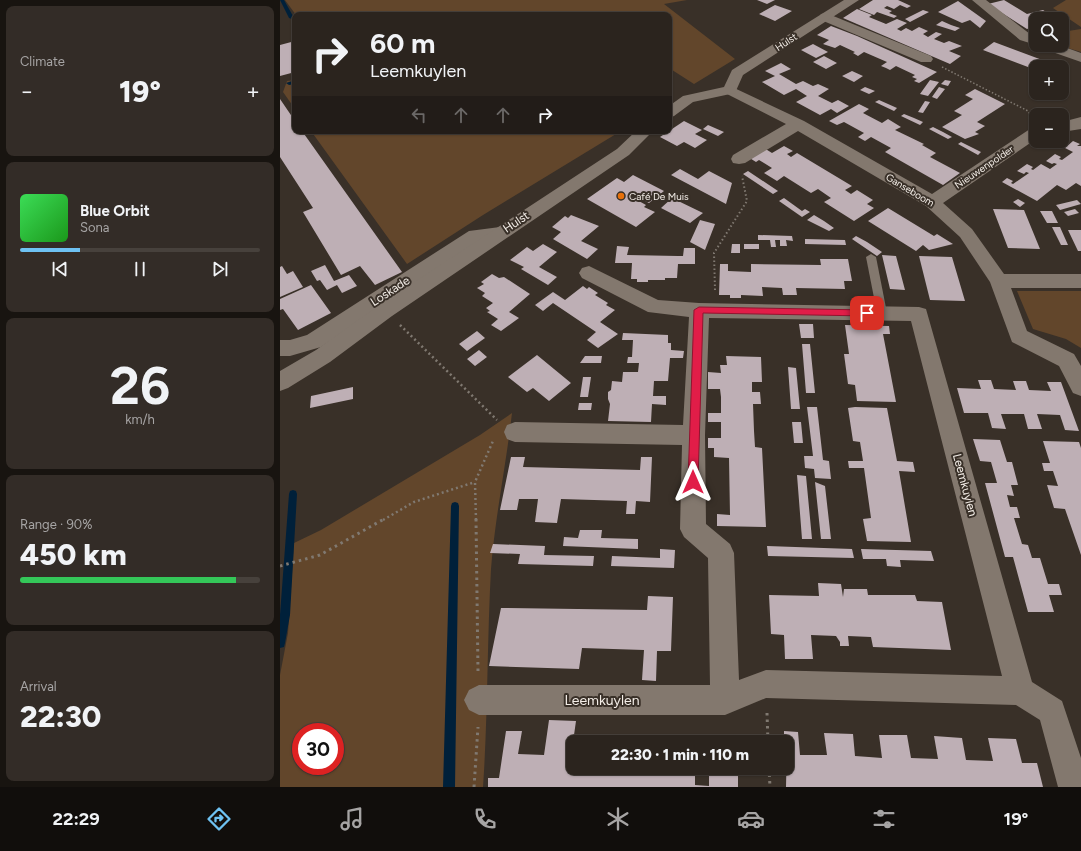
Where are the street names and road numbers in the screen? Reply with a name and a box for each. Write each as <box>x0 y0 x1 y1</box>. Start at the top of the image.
street label: Hulst <box>773 30 800 54</box>
street label: Nieuwenpolder <box>952 142 1017 192</box>
street label: Ganseboom <box>883 170 937 210</box>
street label: Hulst <box>500 208 532 236</box>
street label: Loskade <box>368 273 413 309</box>
street label: Leemkuylen <box>950 452 980 518</box>
street label: Leemkuylen <box>565 692 640 709</box>

